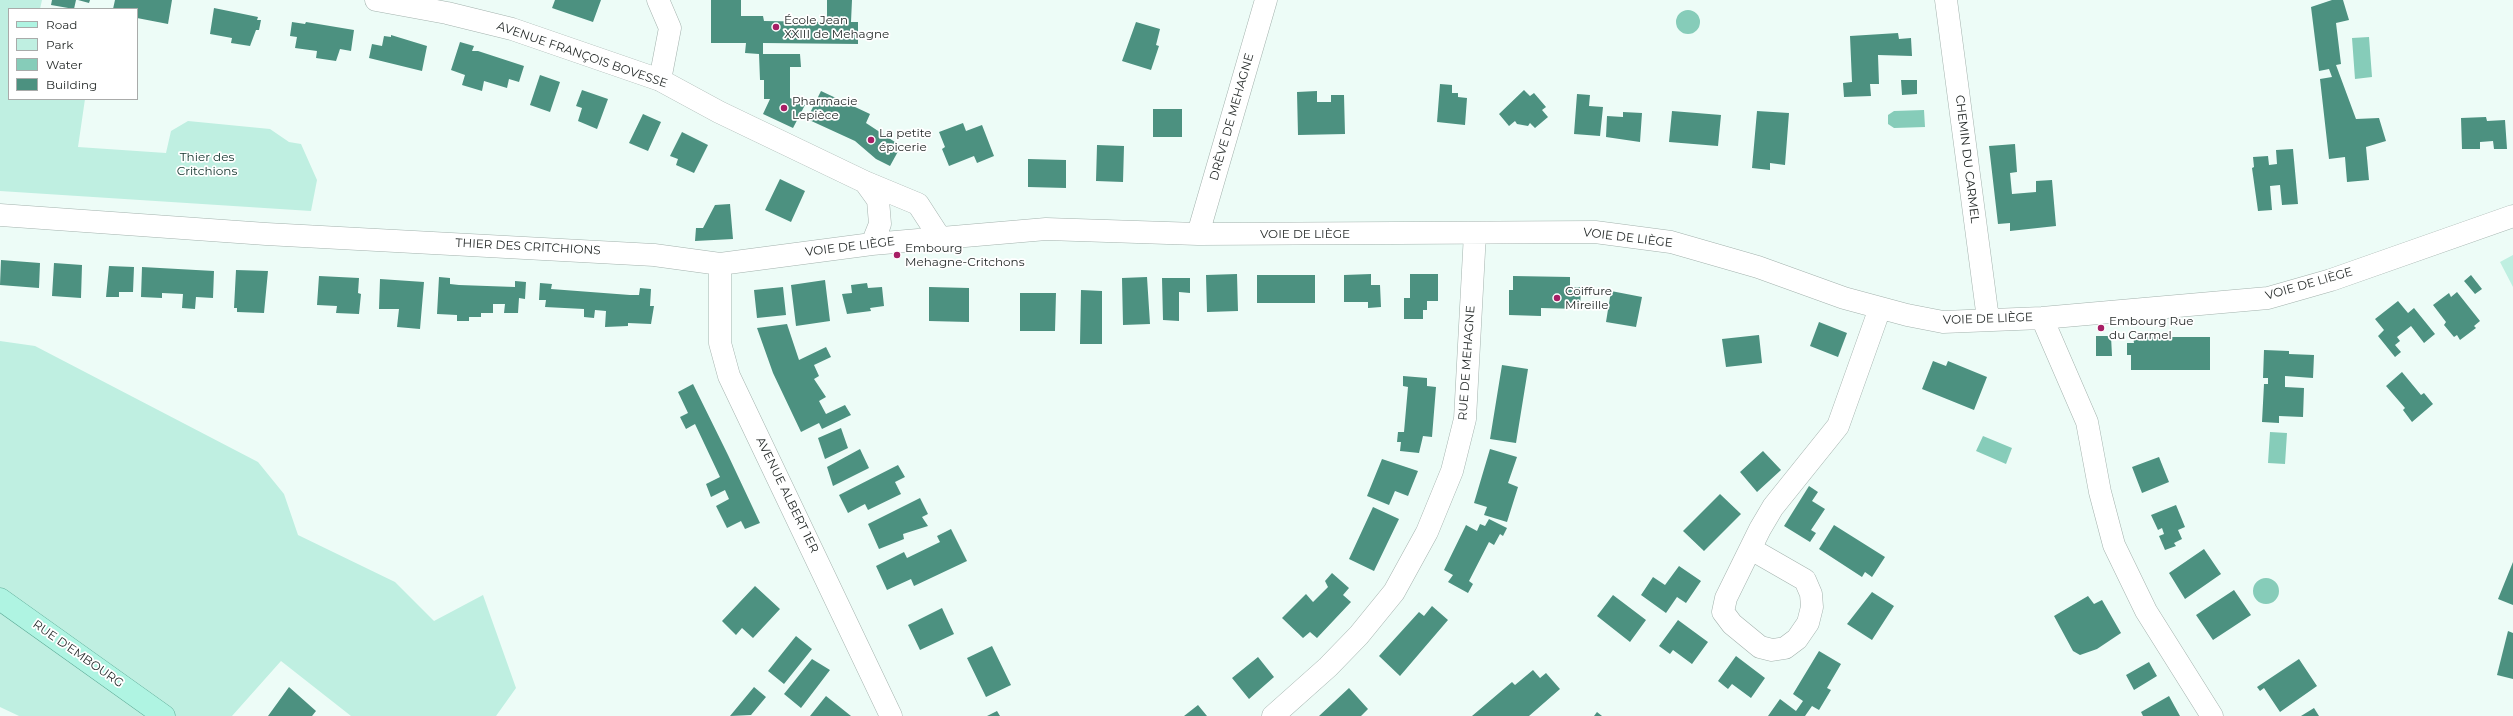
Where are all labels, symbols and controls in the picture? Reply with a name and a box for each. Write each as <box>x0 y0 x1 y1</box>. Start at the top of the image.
legend <box>8 8 138 100</box>
place label: École Jean XXIII de Mehagne <box>784 13 889 41</box>
text: Road <box>46 17 77 32</box>
street label: AVENUE FRANÇOIS BOVESSE <box>495 19 669 91</box>
marker: École Jean XXIII de Mehagne <box>771 22 781 32</box>
text: Park <box>46 37 73 52</box>
street label: DRÈVE DE MEHAGNE <box>1207 52 1257 182</box>
text: Water <box>46 57 82 72</box>
text: Building <box>46 77 97 92</box>
place label: Pharmacie Lepièce <box>792 94 857 122</box>
street label: CHEMIN DU CARMEL <box>1952 94 1982 224</box>
marker: Pharmacie Lepièce <box>779 103 789 113</box>
place label: La petite épicerie <box>879 126 932 154</box>
marker: La petite épicerie <box>866 135 876 145</box>
park label: Thier des Critchions <box>177 150 237 178</box>
street label: VOIE DE LIÈGE <box>1582 225 1674 251</box>
street label: VOIE DE LIÈGE <box>1260 227 1350 241</box>
street label: VOIE DE LIÈGE <box>804 234 896 260</box>
street label: THIER DES CRITCHIONS <box>455 236 601 258</box>
place label: Embourg Mehagne-Critchons <box>905 241 1025 269</box>
marker: Embourg Mehagne-Critchons <box>892 250 902 260</box>
street label: VOIE DE LIÈGE <box>2264 265 2354 303</box>
place label: Coiffure Mireille <box>1565 284 1612 312</box>
marker: Coiffure Mireille <box>1552 293 1562 303</box>
street label: RUE DE MEHAGNE <box>1456 305 1478 421</box>
street label: VOIE DE LIÈGE <box>1943 310 2033 328</box>
place label: Embourg Rue du Carmel <box>2109 314 2193 342</box>
marker: Embourg Rue du Carmel <box>2096 323 2106 333</box>
street label: AVENUE ALBERT 1ER <box>753 435 821 555</box>
street label: RUE D'EMBOURG <box>30 617 126 691</box>

